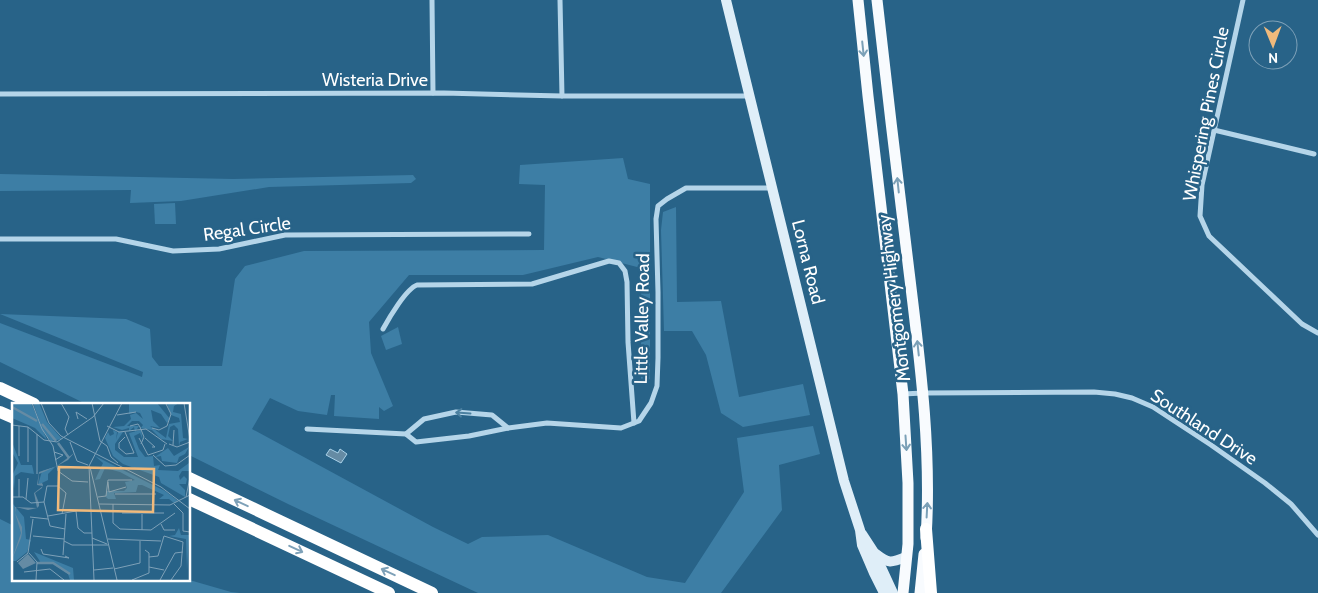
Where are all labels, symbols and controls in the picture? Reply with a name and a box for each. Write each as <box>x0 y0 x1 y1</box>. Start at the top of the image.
north arrow <box>1248 20 1298 70</box>
street label: Whispering Pines Circle <box>1178 25 1234 203</box>
one-way arrow <box>858 40 868 56</box>
text: N <box>1268 49 1278 67</box>
street label: Wisteria Drive <box>322 69 428 91</box>
one-way arrow <box>893 177 903 193</box>
street label: Regal Circle <box>202 212 292 246</box>
street label: Montgomery Highway <box>873 213 915 383</box>
street label: Lorna Road <box>787 218 829 306</box>
street label: Little Valley Road <box>630 253 654 385</box>
one-way arrow <box>913 340 923 356</box>
street label: Southland Drive <box>1146 384 1262 470</box>
inset map <box>12 403 190 580</box>
one-way arrow <box>456 409 472 418</box>
one-way arrow <box>902 434 911 450</box>
one-way arrow <box>234 497 249 507</box>
one-way arrow <box>923 502 932 518</box>
one-way arrow <box>288 545 303 555</box>
one-way arrow <box>381 567 396 576</box>

